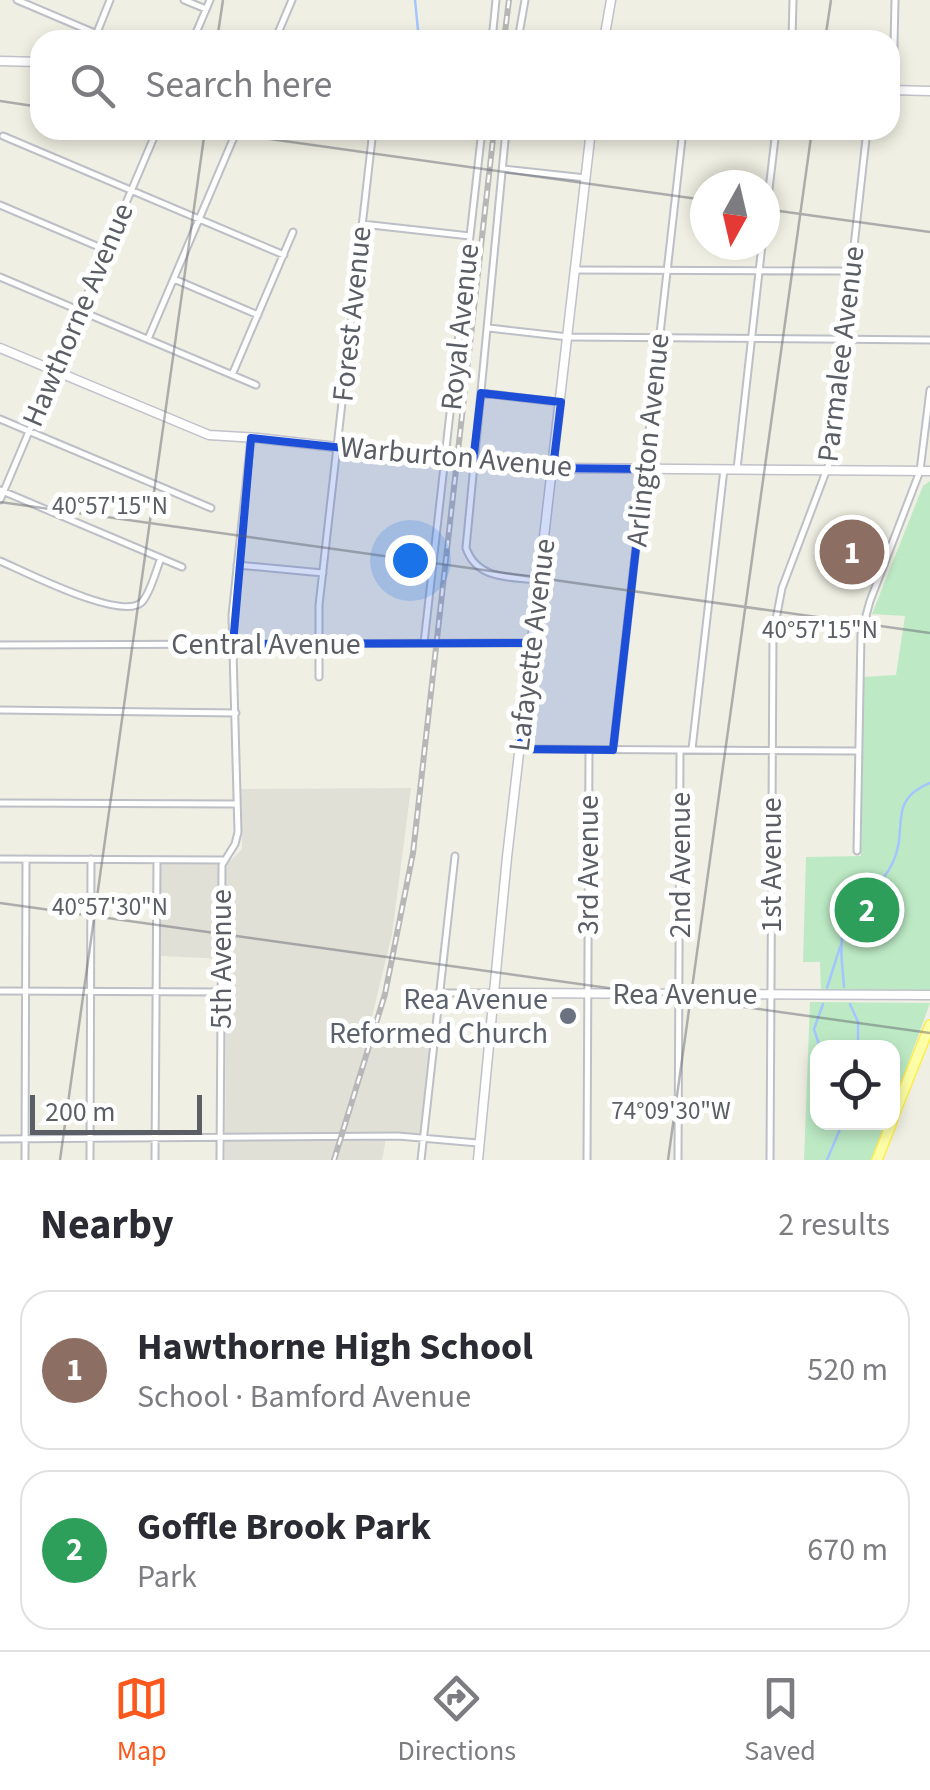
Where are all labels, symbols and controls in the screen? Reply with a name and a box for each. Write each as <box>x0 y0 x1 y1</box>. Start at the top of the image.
search box <box>30 30 900 140</box>
icon: search <box>65 58 120 113</box>
text: Search here <box>145 58 332 112</box>
north arrow <box>690 170 780 260</box>
street label: Hawthorne Avenue <box>11 197 145 433</box>
street label: Forest Avenue <box>321 224 383 404</box>
street label: Royal Avenue <box>430 241 490 413</box>
street label: Parmalee Avenue <box>806 244 876 464</box>
street label: Arlington Avenue <box>615 331 681 549</box>
street label: Warburton Avenue <box>338 425 574 489</box>
text: 40°57'15"N <box>52 488 168 524</box>
pin: 1 <box>820 514 884 590</box>
your location <box>385 535 436 586</box>
street label: Lafayette Avenue <box>498 536 566 754</box>
text: 40°57'15"N <box>762 612 878 648</box>
street label: Central Avenue <box>171 623 361 666</box>
street label: 2nd Avenue <box>659 792 702 938</box>
street label: 3rd Avenue <box>567 795 610 935</box>
street label: 1st Avenue <box>750 797 793 933</box>
pin: 2 <box>834 872 900 948</box>
text: 40°57'30"N <box>52 889 168 925</box>
street label: 5th Avenue <box>200 889 243 1029</box>
street label: Rea Avenue <box>613 973 757 1016</box>
place label: Rea Avenue Reformed Church <box>329 978 548 1055</box>
marker: Rea Avenue Reformed Church <box>557 1005 579 1027</box>
map controls <box>810 1040 900 1130</box>
button: locate <box>810 1040 900 1130</box>
scale bar <box>30 1090 202 1134</box>
text: 200 m <box>45 1092 116 1132</box>
text: 74°09'30"W <box>611 1093 731 1129</box>
text: Nearby <box>40 1195 174 1255</box>
text: 2 results <box>778 1202 890 1248</box>
text: Hawthorne High School <box>137 1320 533 1374</box>
text: 1 <box>66 1347 83 1393</box>
text: 520 m <box>807 1347 888 1393</box>
text: School · Bamford Avenue <box>137 1374 471 1420</box>
text: Goffle Brook Park <box>137 1500 431 1554</box>
text: 2 <box>66 1527 83 1573</box>
text: 670 m <box>807 1527 888 1573</box>
text: Park <box>137 1554 197 1600</box>
tab: Map <box>114 1671 169 1771</box>
tab: Directions <box>398 1671 516 1771</box>
tab: Saved <box>744 1671 816 1771</box>

